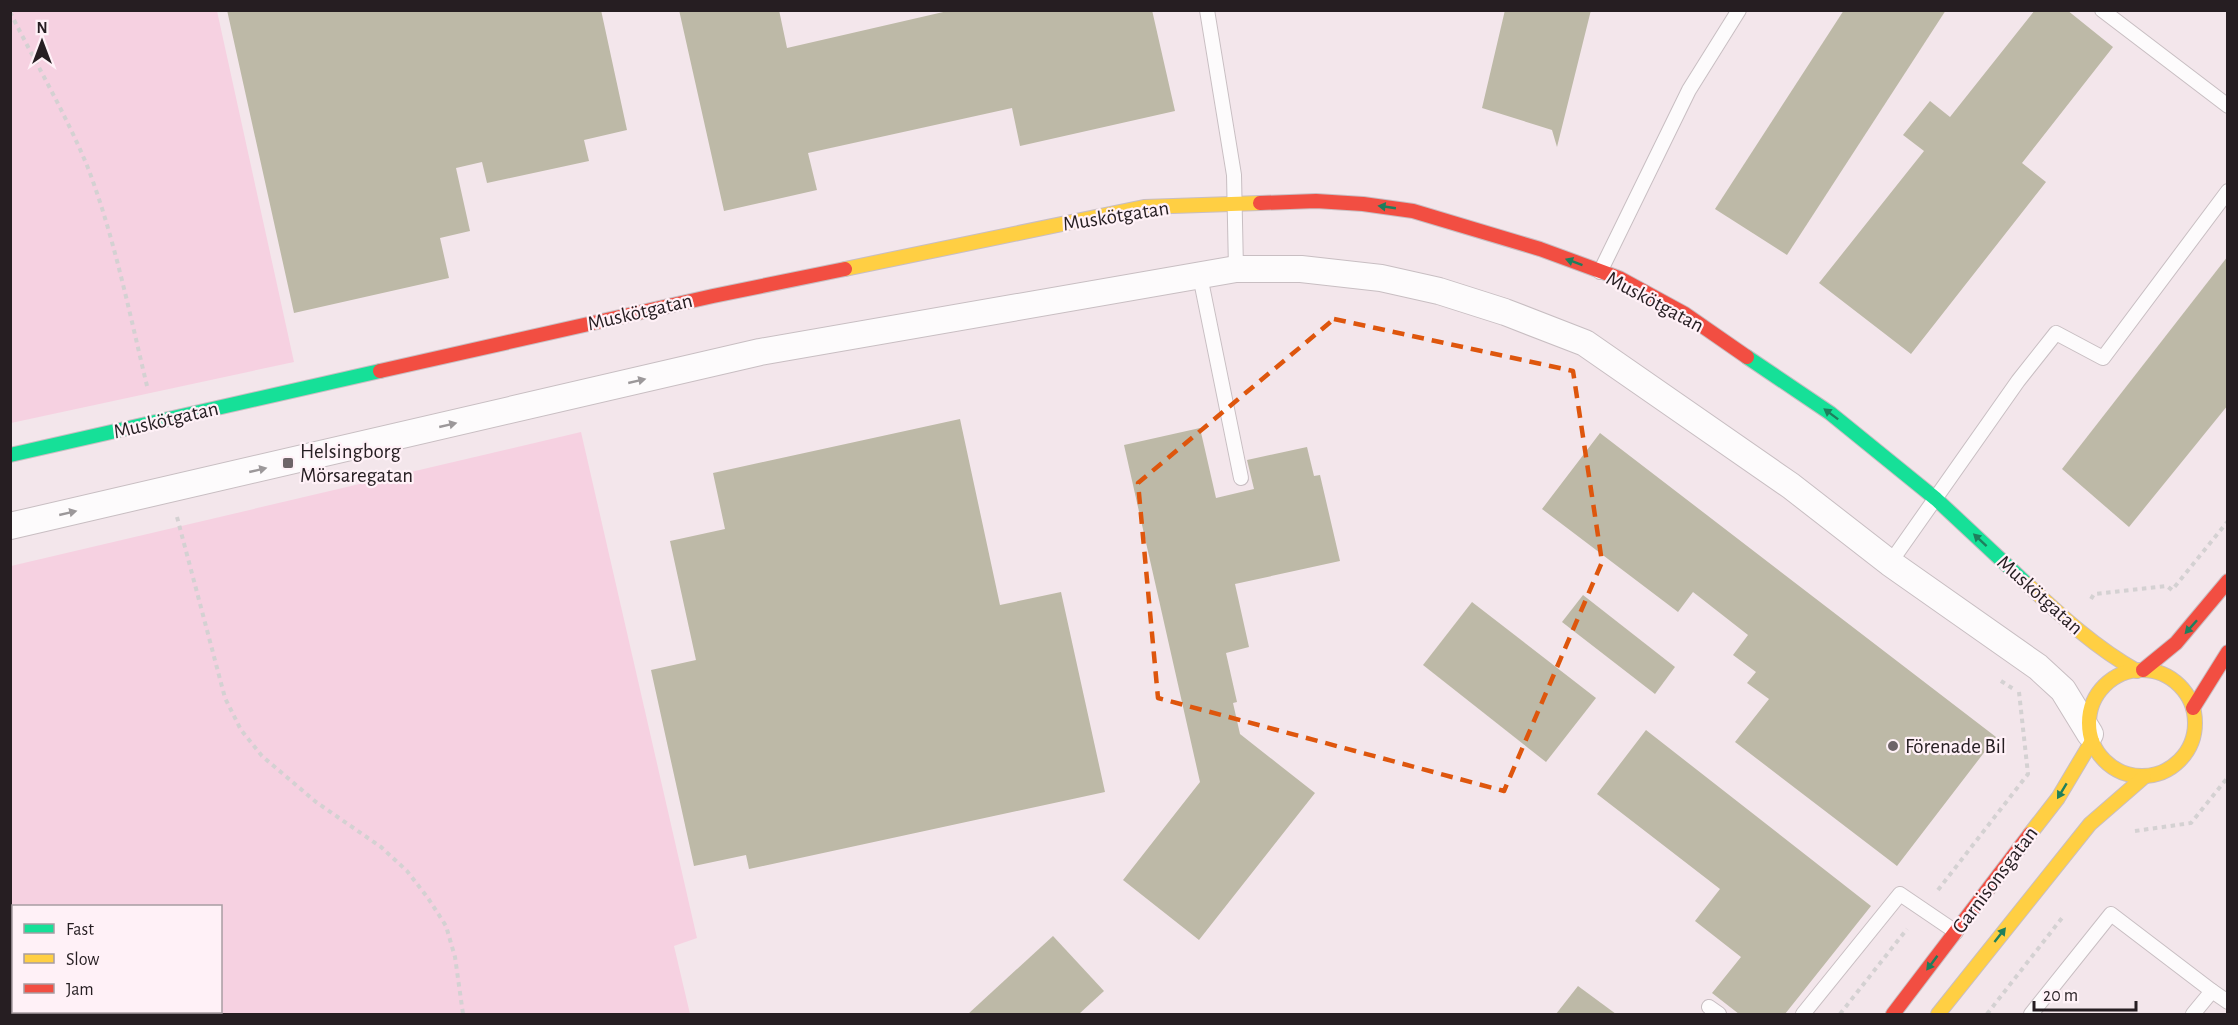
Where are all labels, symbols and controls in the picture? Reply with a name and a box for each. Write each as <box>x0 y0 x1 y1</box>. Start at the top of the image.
north arrow <box>12 12 72 72</box>
text: N <box>36 20 48 36</box>
street label: Muskötgatan <box>1061 197 1171 235</box>
one-way arrow <box>1377 202 1396 212</box>
one-way arrow <box>1565 257 1583 266</box>
street label: Muskötgatan <box>1603 268 1707 336</box>
street label: Muskötgatan <box>585 290 695 334</box>
one-way arrow <box>628 375 647 385</box>
street label: Muskötgatan <box>111 398 221 442</box>
one-way arrow <box>1823 408 1839 420</box>
one-way arrow <box>438 420 457 430</box>
place label: Helsingborg Mörsaregatan <box>300 441 413 486</box>
marker: Helsingborg Mörsaregatan <box>281 456 295 470</box>
one-way arrow <box>249 465 268 474</box>
one-way arrow <box>58 508 77 518</box>
one-way arrow <box>1972 533 1987 547</box>
street label: Muskötgatan <box>1993 551 2087 639</box>
one-way arrow <box>2184 619 2198 634</box>
place label: Förenade Bil <box>1905 736 2006 757</box>
marker: Förenade Bil <box>1886 739 1900 753</box>
one-way arrow <box>2056 783 2067 799</box>
street label: Garnisonsgatan <box>1948 823 2042 937</box>
legend <box>12 905 222 1013</box>
text: Fast <box>66 921 94 939</box>
one-way arrow <box>1993 927 2006 943</box>
text: Slow <box>66 951 99 969</box>
one-way arrow <box>1926 956 1938 971</box>
scale bar <box>2034 974 2136 1012</box>
text: Jam <box>66 981 94 999</box>
text: 20 m <box>2043 987 2078 1005</box>

